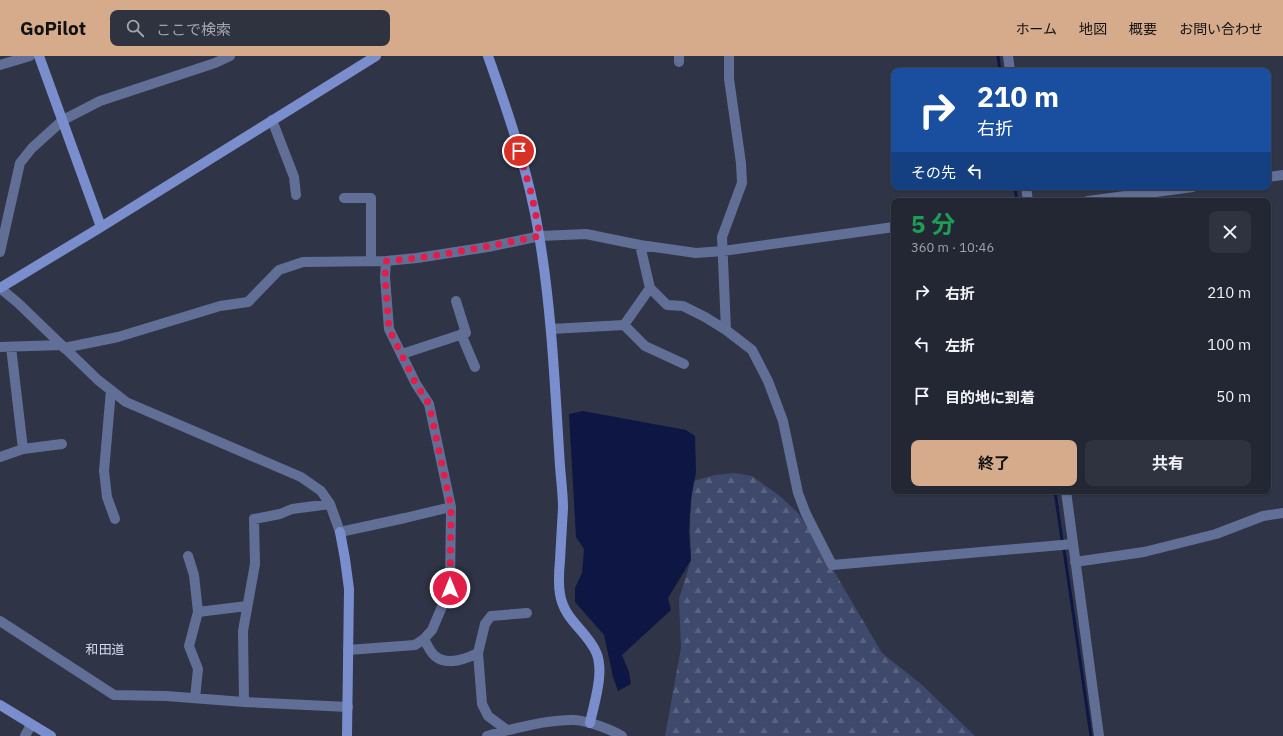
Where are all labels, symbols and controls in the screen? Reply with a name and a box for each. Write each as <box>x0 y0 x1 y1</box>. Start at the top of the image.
search box <box>110 10 390 46</box>
text: GoPilot <box>20 16 86 40</box>
icon: search <box>124 17 146 39</box>
text: ここで検索 <box>156 20 231 39</box>
text: ホーム <box>1015 20 1057 38</box>
text: 地図 <box>1079 20 1107 38</box>
text: 概要 <box>1129 20 1157 38</box>
text: お問い合わせ <box>1179 20 1263 38</box>
text: 210 m <box>977 78 1059 115</box>
icon: right <box>911 84 963 136</box>
text: 右折 <box>977 117 1013 140</box>
pin <box>502 134 536 168</box>
icon: arrive <box>508 140 530 162</box>
icon: left <box>964 160 986 182</box>
text: その先 <box>911 163 956 182</box>
text: 5 分 <box>911 208 955 240</box>
button: close <box>1209 211 1251 253</box>
text: 360 m · 10:46 <box>911 239 994 256</box>
icon: right <box>911 281 933 303</box>
text: 210 m <box>1207 283 1251 302</box>
text: 右折 <box>945 284 975 303</box>
icon: left <box>911 333 933 355</box>
text: 100 m <box>1207 335 1251 354</box>
text: 左折 <box>945 336 975 355</box>
icon: arrive <box>911 385 933 407</box>
text: 50 m <box>1216 387 1251 406</box>
text: 目的地に到着 <box>945 388 1035 407</box>
button: 終了 <box>911 440 1077 486</box>
button: 共有 <box>1085 440 1251 486</box>
position arrow <box>429 567 471 609</box>
district label: 和田道 <box>85 641 125 658</box>

